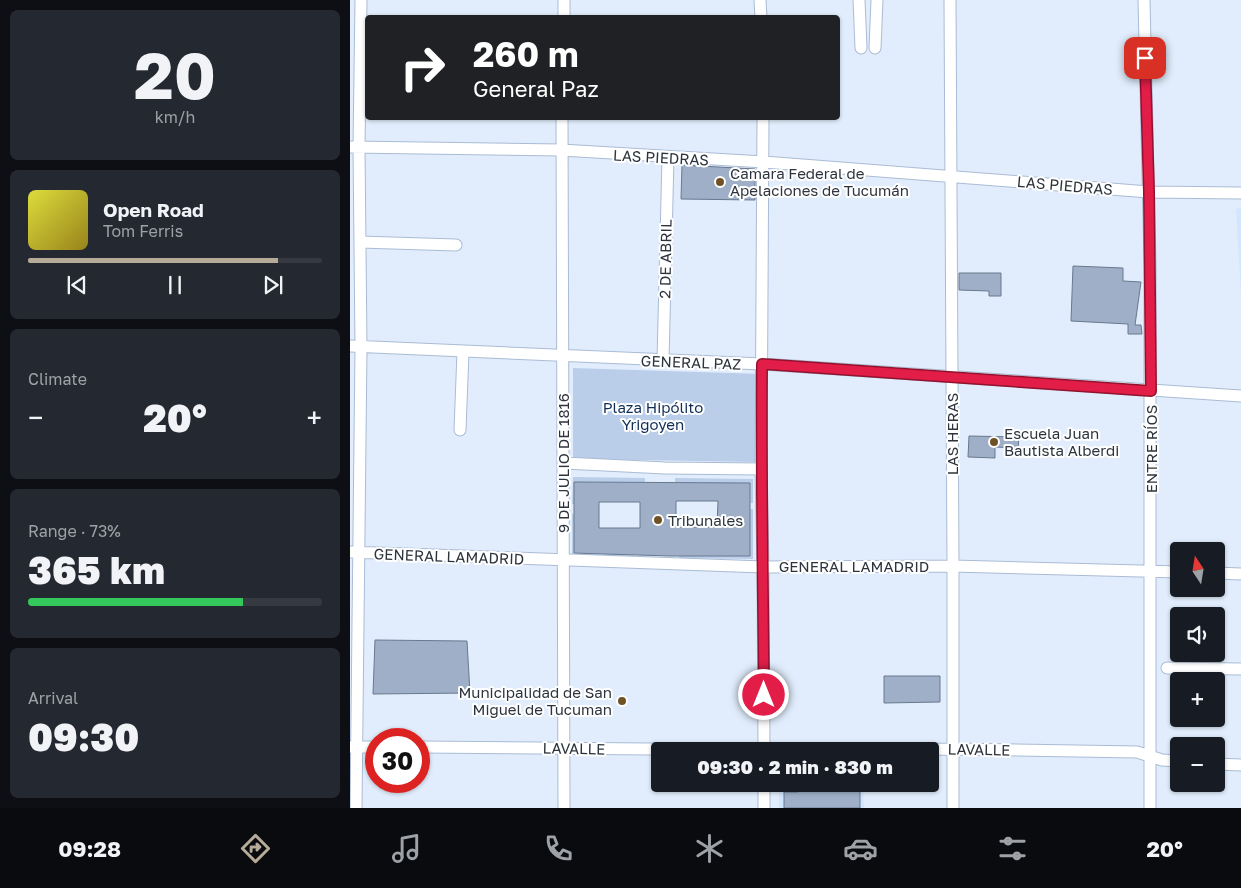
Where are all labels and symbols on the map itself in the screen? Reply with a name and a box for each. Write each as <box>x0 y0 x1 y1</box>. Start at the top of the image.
pin <box>1124 37 1166 79</box>
street label: LAS PIEDRAS <box>613 145 709 169</box>
place label: Camara Federal de Apelaciones de Tucumán <box>730 164 909 199</box>
street label: LAS PIEDRAS <box>1016 172 1114 198</box>
marker: Camara Federal de Apelaciones de Tucumán <box>714 176 726 188</box>
street label: 2 DE ABRIL <box>655 219 675 299</box>
street label: GENERAL PAZ <box>640 351 742 373</box>
street label: 9 DE JULIO DE 1816 <box>554 393 572 533</box>
street label: LAS HERAS <box>943 393 961 475</box>
park label: Plaza Hipólito Yrigoyen <box>603 398 703 433</box>
street label: ENTRE RÍOS <box>1142 405 1160 493</box>
place label: Escuela Juan Bautista Alberdi <box>1004 424 1119 459</box>
marker: Escuela Juan Bautista Alberdi <box>988 436 1000 448</box>
place label: Tribunales <box>668 511 743 529</box>
marker: Tribunales <box>652 514 664 526</box>
north arrow <box>1170 542 1225 598</box>
street label: GENERAL LAMADRID <box>373 544 525 568</box>
street label: GENERAL LAMADRID <box>779 557 929 575</box>
position arrow <box>737 668 789 720</box>
place label: Municipalidad de San Miguel de Tucuman <box>458 683 612 718</box>
marker: Municipalidad de San Miguel de Tucuman <box>616 695 628 707</box>
speed limit sign: 30 <box>365 728 430 793</box>
street label: LAVALLE <box>542 738 606 758</box>
street label: LAVALLE <box>947 739 1011 759</box>

